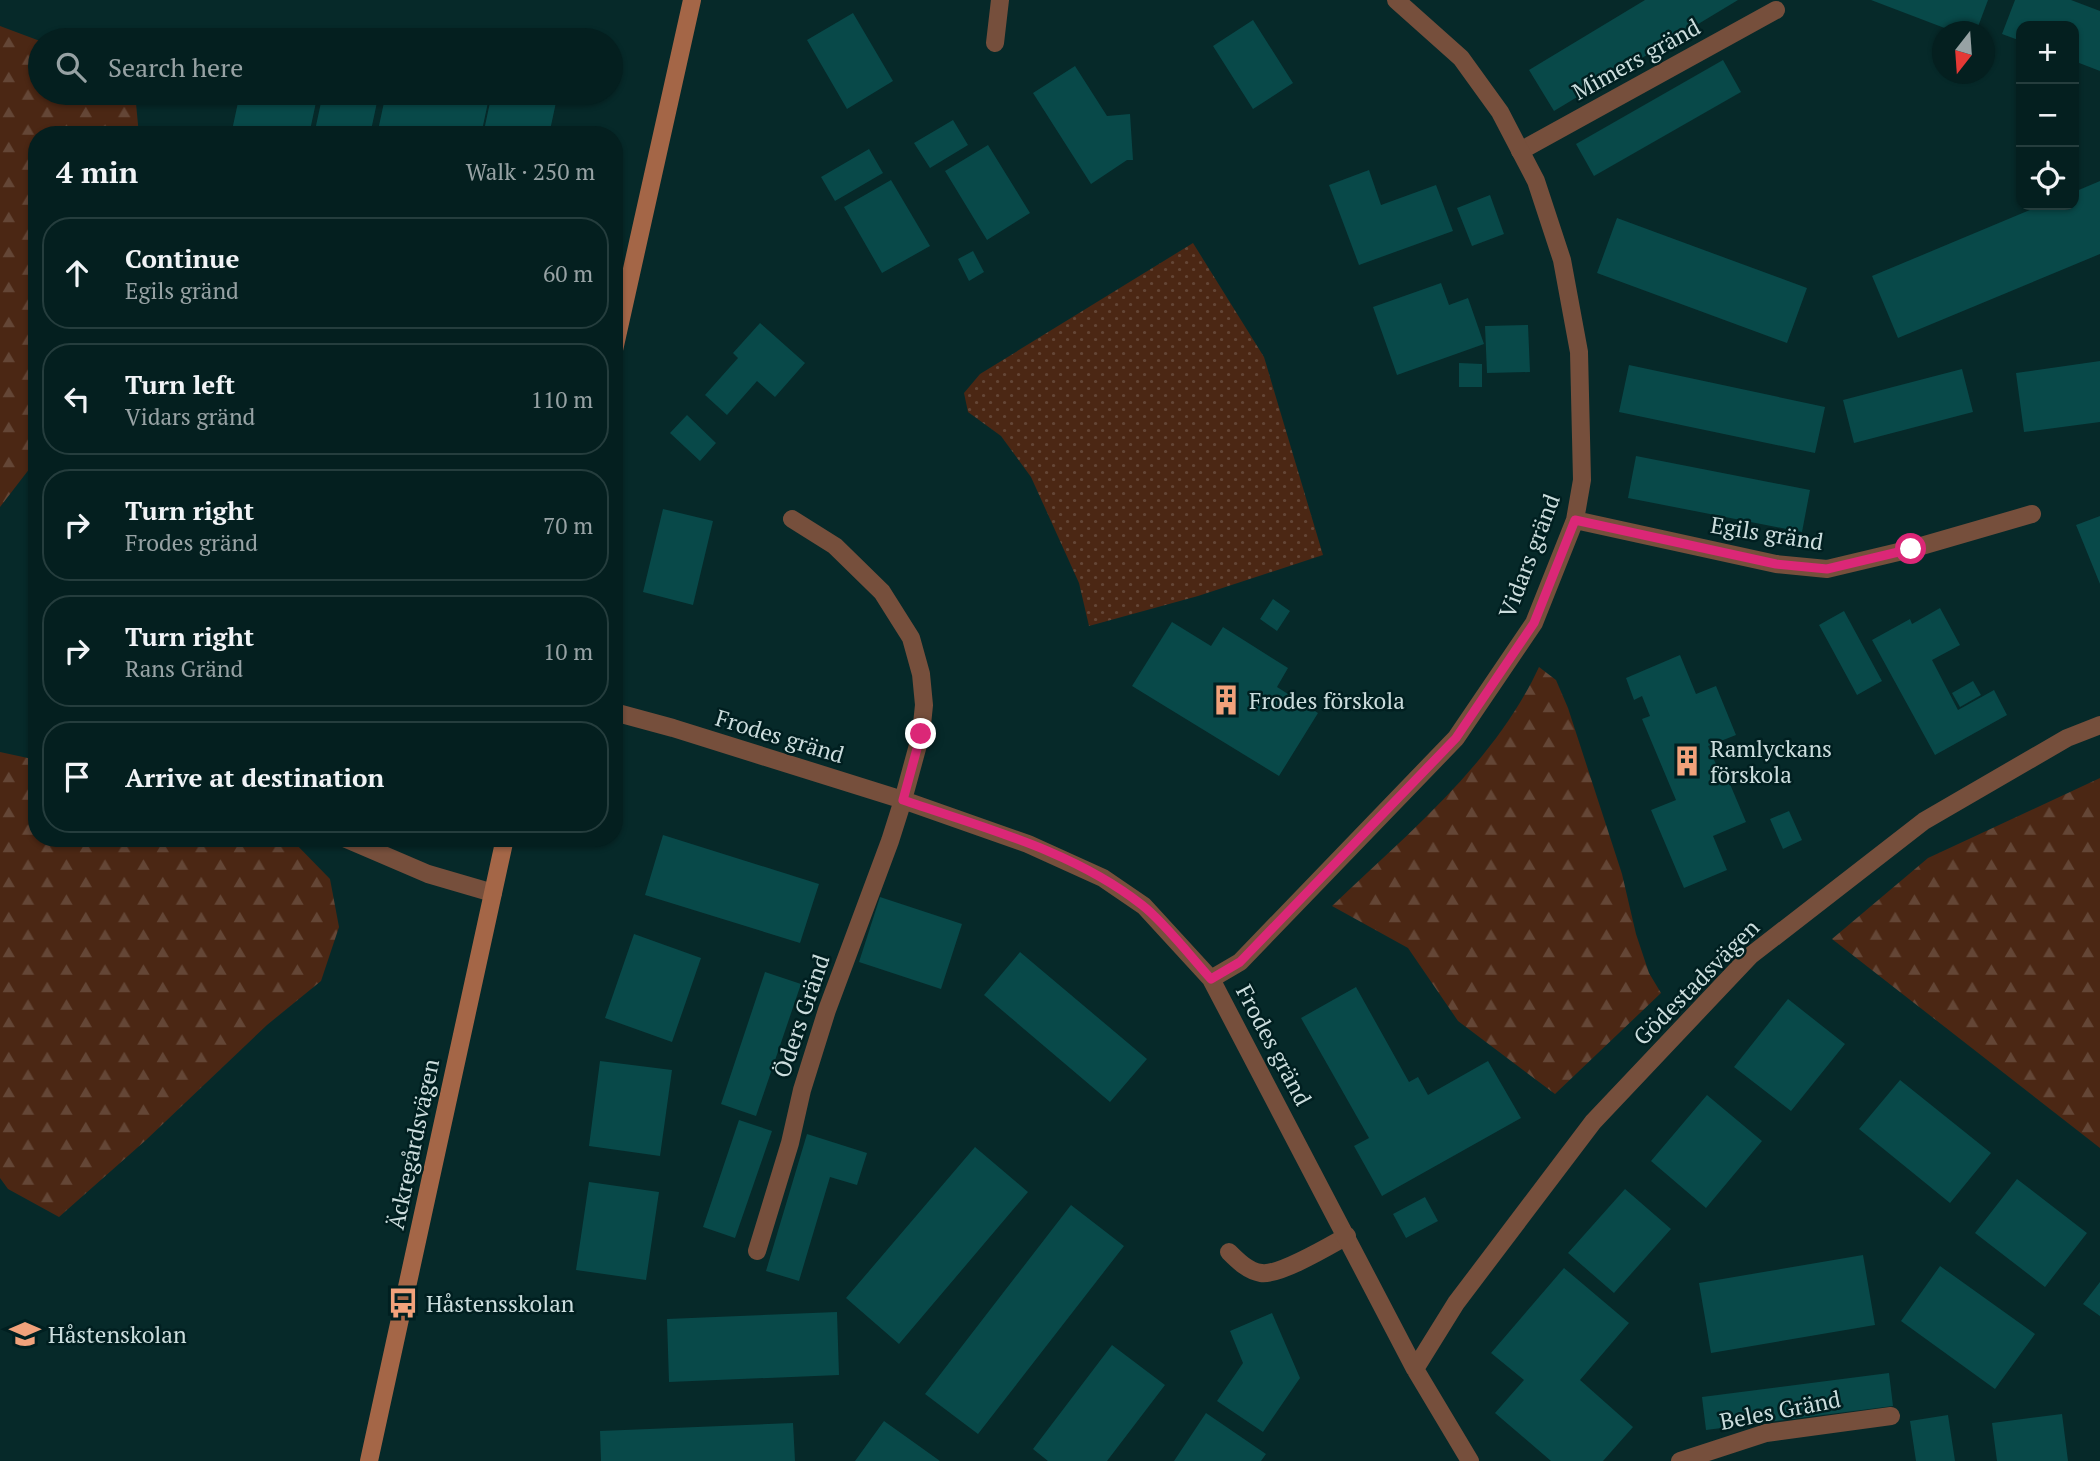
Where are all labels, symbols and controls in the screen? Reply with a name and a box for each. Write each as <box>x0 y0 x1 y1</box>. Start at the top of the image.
street label: Mimers gränd <box>1567 11 1706 107</box>
north arrow <box>1932 21 1995 84</box>
map controls <box>2016 21 2079 210</box>
button: + <box>2016 21 2079 84</box>
search box <box>28 28 623 105</box>
icon: search <box>52 48 90 86</box>
text: Search here <box>108 50 243 84</box>
button: − <box>2016 84 2079 147</box>
button: locate <box>2016 147 2079 210</box>
text: 4 min <box>56 152 138 192</box>
text: Walk · 250 m <box>466 156 595 187</box>
text: Continue <box>125 241 239 275</box>
icon: ahead <box>58 254 96 292</box>
text: 60 m <box>543 258 593 289</box>
text: Egils gränd <box>125 275 239 306</box>
text: Turn left <box>125 367 235 401</box>
icon: left <box>58 380 96 418</box>
text: 110 m <box>531 384 593 415</box>
text: Vidars gränd <box>125 401 255 432</box>
street label: Vidars gränd <box>1491 489 1567 622</box>
text: Turn right <box>125 493 254 527</box>
icon: right <box>58 506 96 544</box>
street label: Egils gränd <box>1708 509 1826 557</box>
text: 70 m <box>543 510 593 541</box>
text: Frodes gränd <box>125 527 258 558</box>
route start <box>1895 533 1926 564</box>
text: Turn right <box>125 619 254 653</box>
icon: right <box>58 632 96 670</box>
text: 10 m <box>543 636 593 667</box>
text: Rans Gränd <box>125 653 243 684</box>
building icon: Frodes förskola <box>1209 683 1243 717</box>
place label: Frodes förskola <box>1249 685 1405 716</box>
street label: Frodes gränd <box>712 702 848 770</box>
route end <box>905 718 936 749</box>
place label: Ramlyckans förskola <box>1710 733 1832 790</box>
building icon: Ramlyckans förskola <box>1670 744 1704 778</box>
icon: arrive <box>58 758 96 796</box>
text: Arrive at destination <box>125 760 384 794</box>
street label: Gödestadsvägen <box>1626 912 1766 1052</box>
street label: Öders Gränd <box>765 950 837 1082</box>
street label: Frodes gränd <box>1229 979 1319 1111</box>
street label: Äckregårdsvägen <box>380 1055 446 1232</box>
bus stop icon: Håstensskolan <box>386 1286 420 1320</box>
place label: Håstensskolan <box>426 1288 575 1319</box>
school or university icon: Håstenskolan <box>8 1317 42 1351</box>
place label: Håstenskolan <box>48 1319 187 1350</box>
street label: Beles Gränd <box>1717 1383 1843 1437</box>

